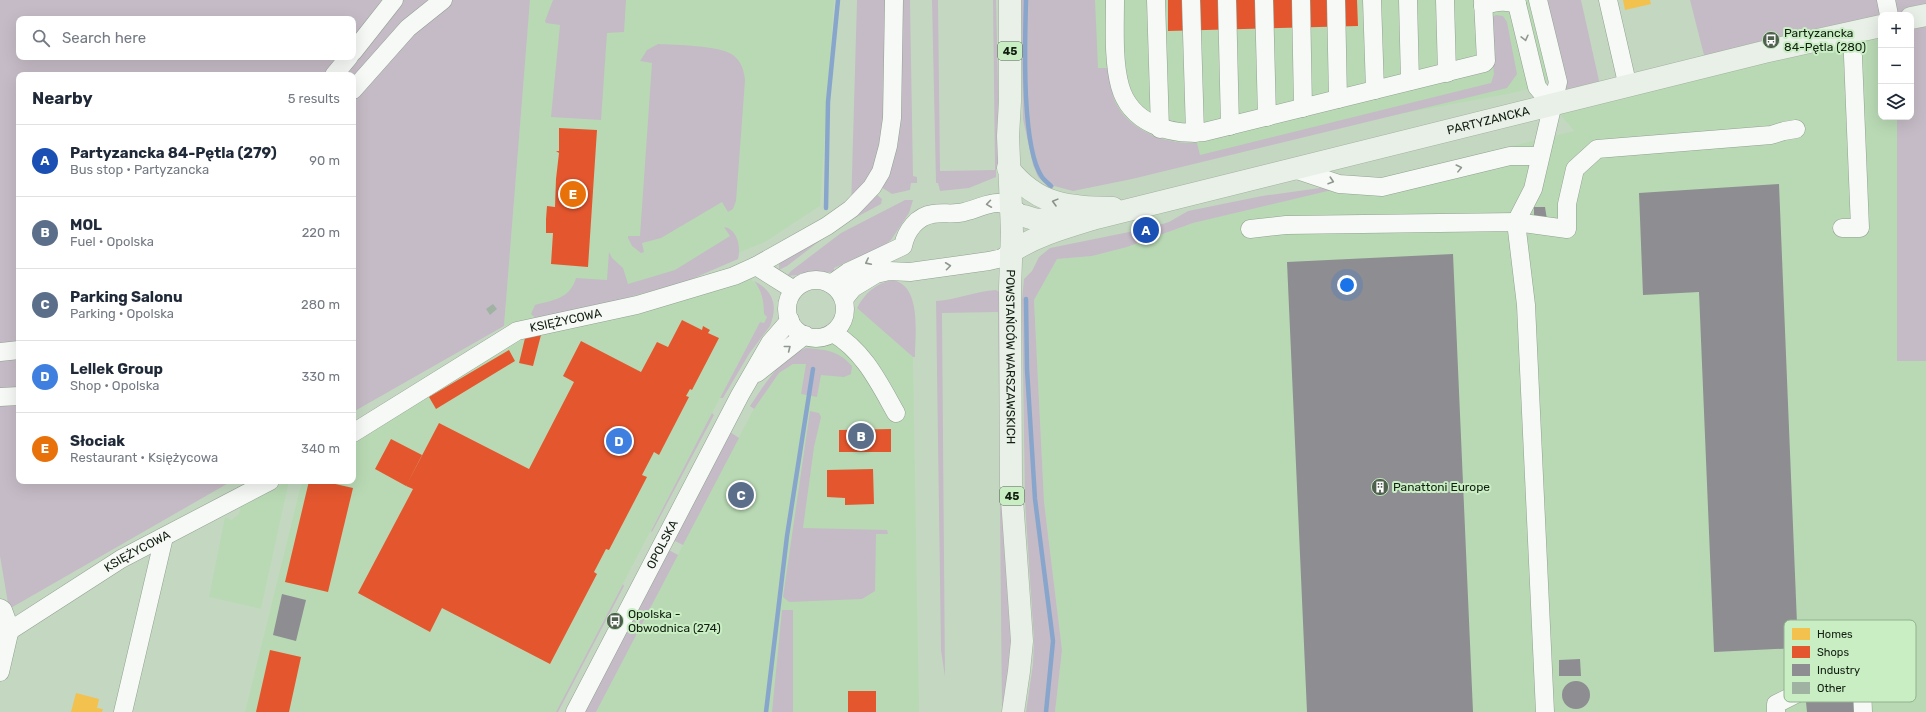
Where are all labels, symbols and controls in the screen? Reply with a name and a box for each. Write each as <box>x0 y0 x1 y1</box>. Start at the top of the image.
map controls <box>1878 12 1914 120</box>
button: + <box>1878 12 1914 48</box>
search box <box>16 16 356 60</box>
place label: Partyzancka 84-Pętla (280) <box>1784 26 1866 54</box>
icon: search <box>30 27 52 49</box>
text: Search here <box>62 29 146 47</box>
bus stop icon: Partyzancka 84-Pętla (280) <box>1761 30 1781 50</box>
one-way arrow <box>1521 35 1529 41</box>
road number: 45 <box>998 42 1022 60</box>
button: − <box>1878 48 1914 84</box>
button: layers <box>1878 84 1914 120</box>
text: Nearby <box>32 88 93 108</box>
text: 5 results <box>288 91 340 106</box>
street label: PARTYZANCKA <box>1445 104 1531 138</box>
text: Partyzancka 84-Pętla (279) <box>70 144 277 162</box>
text: A <box>40 153 50 168</box>
text: 90 m <box>309 153 340 168</box>
text: Bus stop · Partyzancka <box>70 162 209 177</box>
one-way arrow <box>1455 165 1462 173</box>
one-way arrow <box>1328 176 1335 185</box>
pin: E <box>560 179 586 209</box>
one-way arrow <box>1052 198 1059 207</box>
one-way arrow <box>986 199 992 208</box>
pin: A <box>1133 215 1159 245</box>
text: MOL <box>70 216 102 234</box>
text: B <box>40 225 50 240</box>
text: 220 m <box>302 225 340 240</box>
text: Fuel · Opolska <box>70 234 154 249</box>
one-way arrow <box>864 257 872 265</box>
one-way arrow <box>945 262 951 271</box>
street label: POWSTAŃCÓW WARSZAWSKICH <box>1003 269 1018 444</box>
your location <box>1337 275 1357 295</box>
text: Parking Salonu <box>70 288 183 306</box>
text: C <box>40 297 50 312</box>
text: 280 m <box>301 297 340 312</box>
text: Parking · Opolska <box>70 306 174 321</box>
street label: KSIĘŻYCOWA <box>529 306 603 335</box>
one-way arrow <box>784 346 791 353</box>
text: Lellek Group <box>70 360 163 378</box>
text: D <box>40 369 50 384</box>
text: 330 m <box>301 369 340 384</box>
text: Shop · Opolska <box>70 378 159 393</box>
pin: B <box>848 421 874 451</box>
pin: D <box>606 426 632 456</box>
text: Słociak <box>70 432 125 450</box>
text: E <box>41 441 49 456</box>
text: 340 m <box>301 441 340 456</box>
text: Restaurant · Księżycowa <box>70 450 218 465</box>
building icon: Panattoni Europe <box>1370 477 1390 497</box>
pin: C <box>728 480 754 510</box>
place label: Panattoni Europe <box>1393 480 1490 494</box>
road number: 45 <box>1000 487 1024 505</box>
street label: OPOLSKA <box>644 517 681 571</box>
street label: KSIĘŻYCOWA <box>102 527 173 575</box>
place label: Opolska - Obwodnica (274) <box>628 607 721 635</box>
bus stop icon: Opolska - Obwodnica (274) <box>605 611 625 631</box>
legend <box>1784 620 1916 702</box>
text: Homes <box>1817 628 1853 641</box>
text: Shops <box>1817 646 1849 659</box>
text: Industry <box>1817 664 1860 677</box>
text: Other <box>1817 682 1847 695</box>

